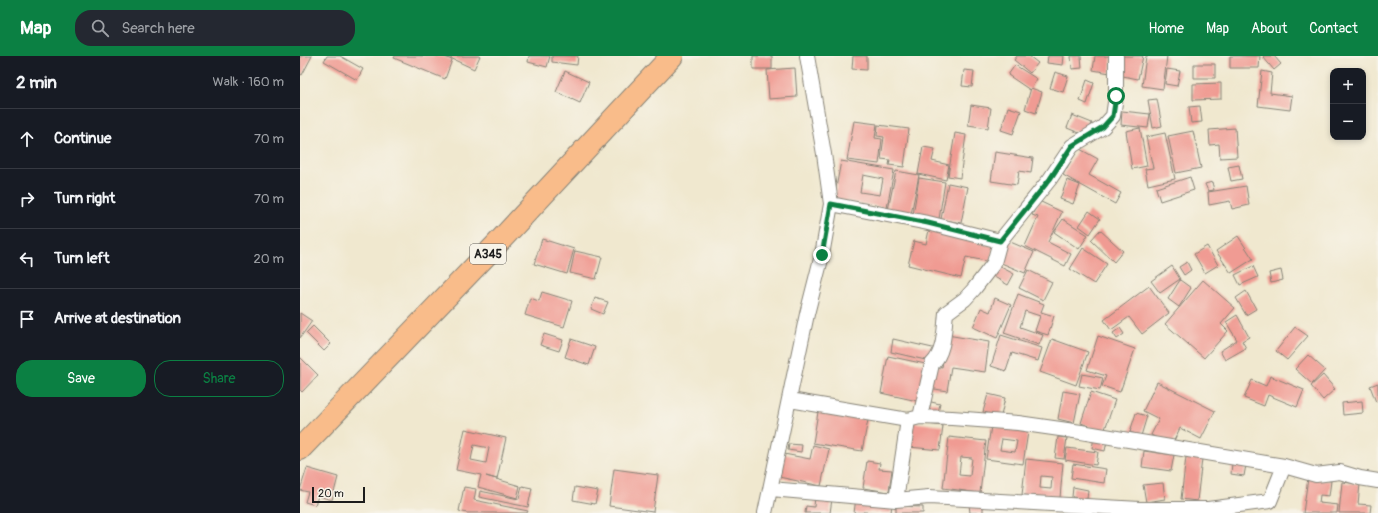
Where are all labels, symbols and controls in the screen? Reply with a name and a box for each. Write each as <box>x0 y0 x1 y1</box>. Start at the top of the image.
search box <box>75 10 355 46</box>
text: Map <box>20 16 51 40</box>
icon: search <box>89 17 111 39</box>
text: Search here <box>121 19 195 38</box>
text: Home <box>1149 20 1184 37</box>
text: Map <box>1206 20 1229 37</box>
text: About <box>1251 20 1287 37</box>
text: Contact <box>1309 20 1358 37</box>
map controls <box>1330 68 1366 140</box>
button: + <box>1330 68 1366 104</box>
text: 2 min <box>16 72 57 93</box>
text: Walk · 160 m <box>213 74 284 90</box>
route start <box>1107 87 1125 105</box>
button: − <box>1330 104 1366 140</box>
icon: ahead <box>16 128 38 150</box>
text: Continue <box>54 129 112 148</box>
text: 70 m <box>254 131 284 147</box>
icon: right <box>16 188 38 210</box>
text: Turn right <box>54 189 115 208</box>
text: 70 m <box>254 191 284 207</box>
road number: A345 <box>470 244 506 264</box>
route end <box>813 246 831 264</box>
icon: left <box>16 248 38 270</box>
text: Turn left <box>54 249 110 268</box>
text: 20 m <box>253 251 284 267</box>
icon: arrive <box>16 308 38 330</box>
text: Arrive at destination <box>54 309 181 328</box>
button: Save <box>16 360 146 397</box>
button: Share <box>154 360 284 397</box>
scale bar <box>312 485 365 504</box>
text: 20 m <box>318 487 344 500</box>

